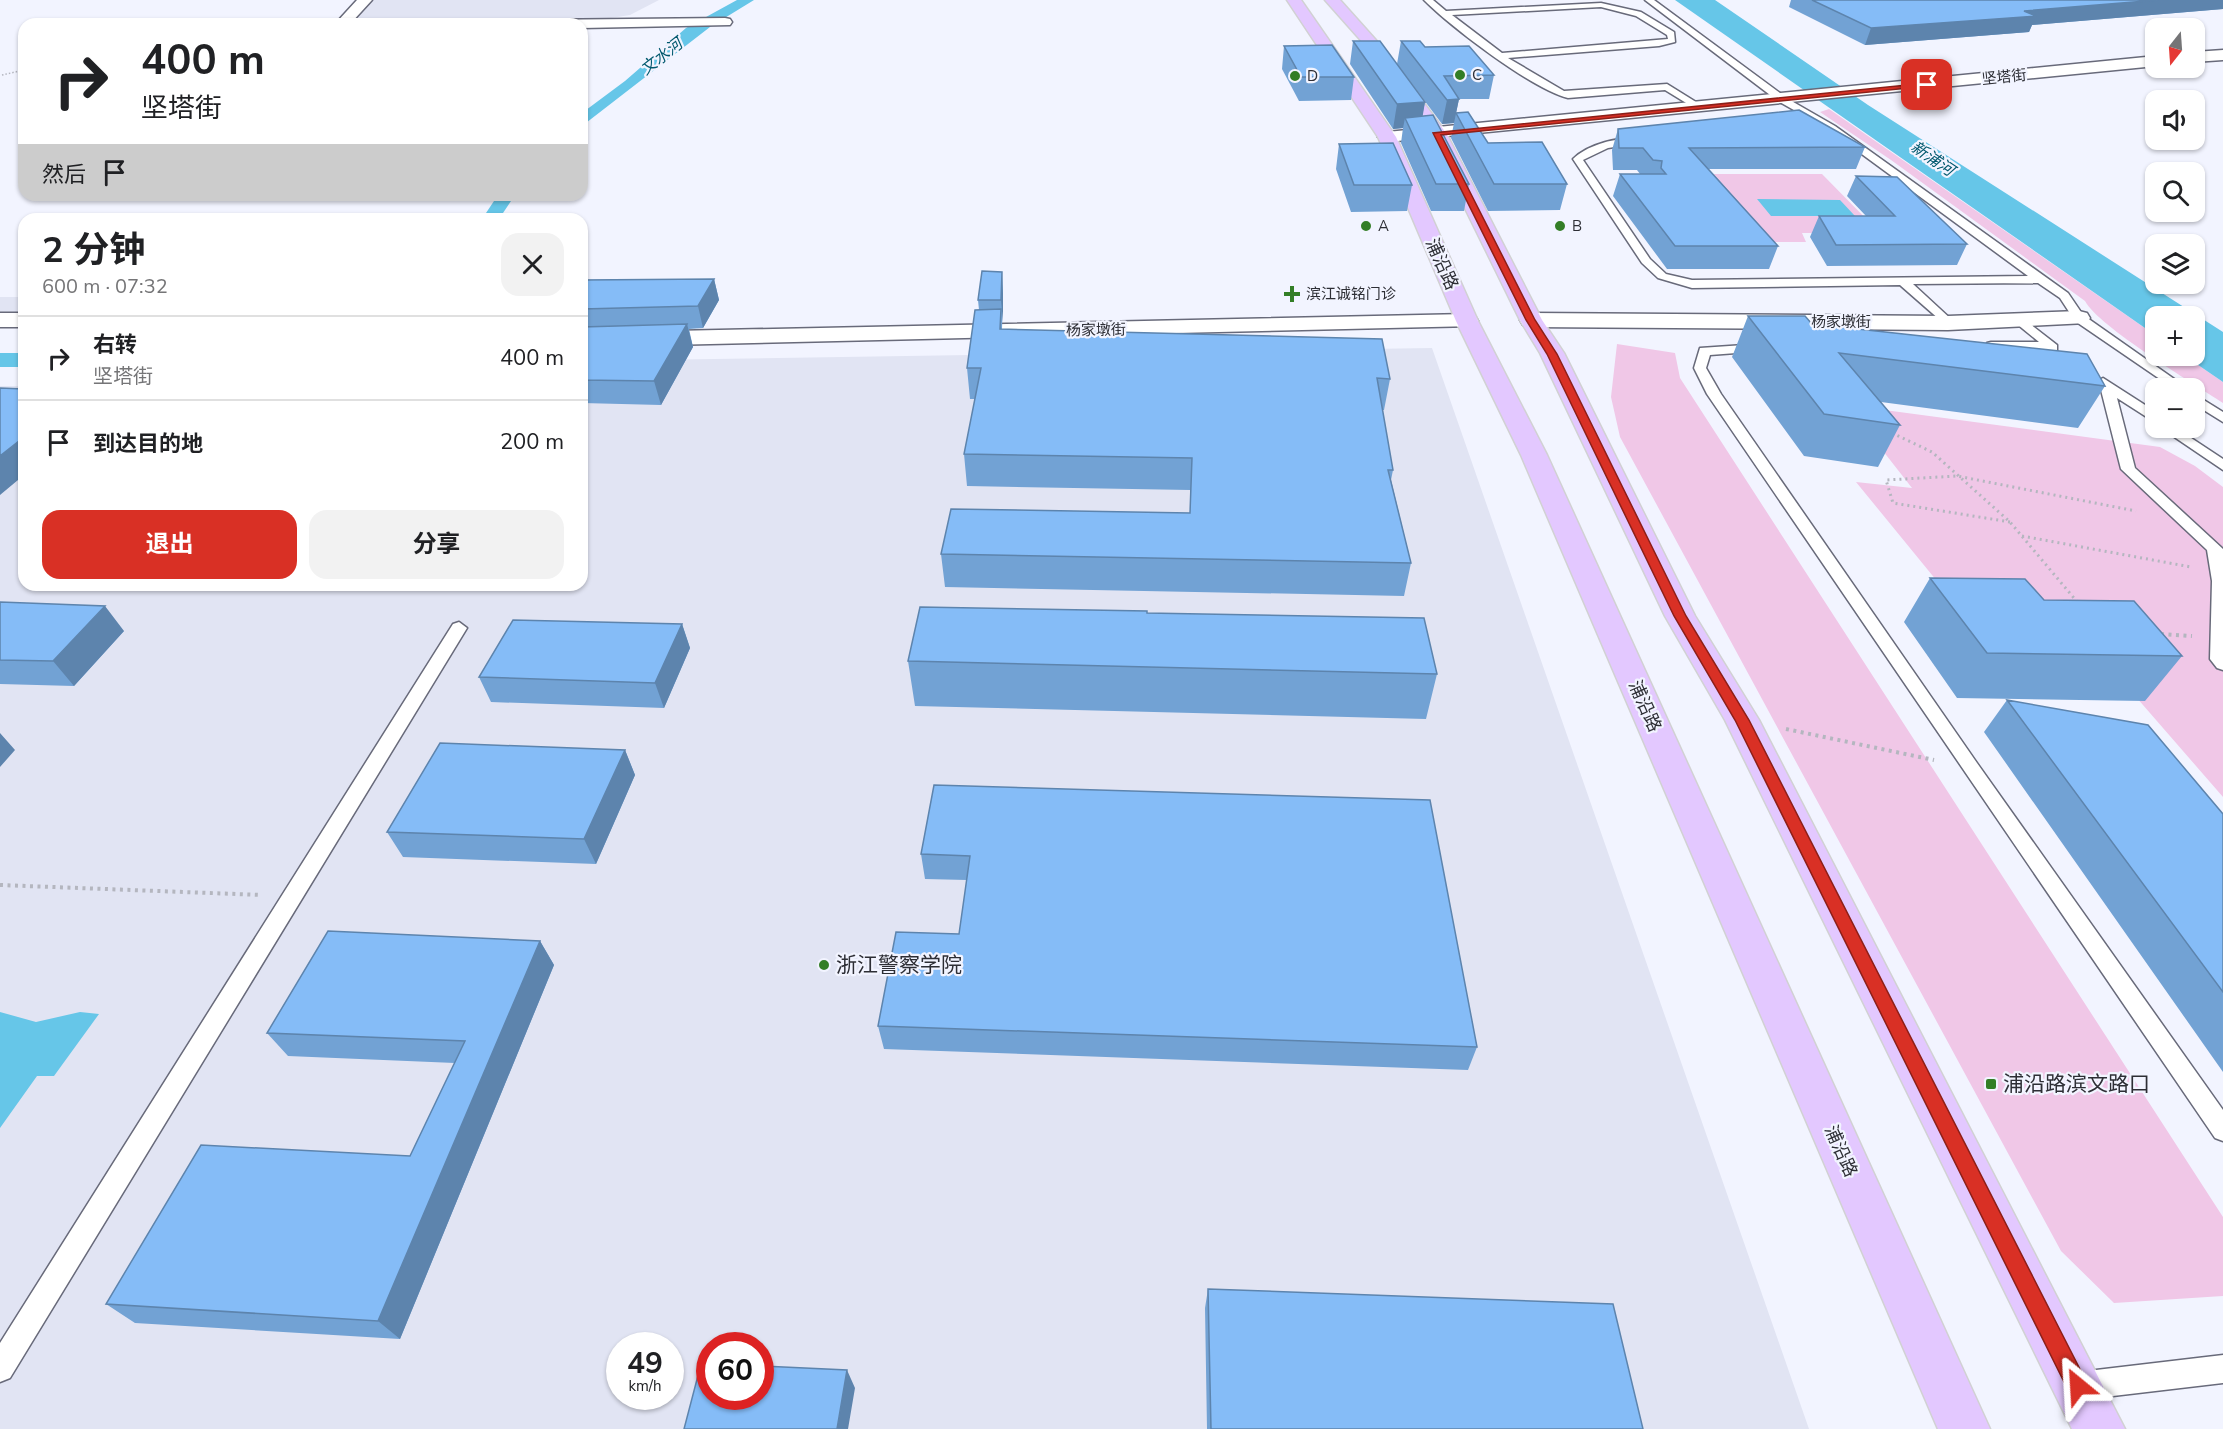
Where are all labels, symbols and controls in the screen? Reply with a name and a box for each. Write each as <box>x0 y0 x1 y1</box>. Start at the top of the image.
north arrow <box>2145 18 2205 78</box>
map controls <box>2145 18 2205 438</box>
text: 400 m <box>141 32 265 89</box>
water label: 文水河 <box>636 32 690 80</box>
icon: right <box>42 42 120 120</box>
pin <box>1901 59 1952 110</box>
place label: C <box>1472 65 1482 85</box>
street label: 坚塔街 <box>1981 65 2027 89</box>
place label: D <box>1307 66 1318 86</box>
marker: C <box>1453 68 1467 82</box>
icon: arrive <box>1910 68 1943 101</box>
marker: D <box>1288 69 1302 83</box>
text: 坚塔街 <box>141 90 222 127</box>
button: sound <box>2145 90 2205 150</box>
water label: 新浦河 <box>1906 136 1961 183</box>
icon: arrive <box>98 156 131 189</box>
text: 然后 <box>42 160 86 190</box>
button: search <box>2145 162 2205 222</box>
place label: A <box>1378 216 1389 236</box>
place label: B <box>1572 216 1582 236</box>
marker: A <box>1359 219 1373 233</box>
marker: B <box>1553 219 1567 233</box>
text: 2 分钟 <box>42 226 145 275</box>
button: close <box>501 233 564 296</box>
street label: 浦沿路 <box>1420 234 1464 294</box>
button: layers <box>2145 234 2205 294</box>
text: 600 m · 07:32 <box>42 273 168 300</box>
place label: 滨江诚铭门诊 <box>1306 284 1396 304</box>
marker: 滨江诚铭门诊 <box>1283 285 1301 303</box>
button: + <box>2145 306 2205 366</box>
street label: 杨家墩街 <box>1811 312 1871 332</box>
street label: 杨家墩街 <box>1066 319 1126 341</box>
text: 右转 <box>93 330 137 360</box>
icon: right <box>42 342 75 375</box>
text: 400 m <box>500 343 564 373</box>
text: 坚塔街 <box>93 363 153 390</box>
button: − <box>2145 378 2205 438</box>
icon: arrive <box>42 426 75 459</box>
text: 200 m <box>500 427 564 457</box>
text: 到达目的地 <box>93 429 203 459</box>
button: 退出 <box>42 510 297 579</box>
button: 分享 <box>309 510 564 579</box>
street label: 浦沿路 <box>1623 676 1667 736</box>
place label: 浙江警察学院 <box>836 951 962 979</box>
marker: 浙江警察学院 <box>817 958 831 972</box>
place label: 浦沿路滨文路口 <box>2003 1070 2150 1098</box>
marker: 浦沿路滨文路口 <box>1984 1077 1998 1091</box>
street label: 浦沿路 <box>1819 1121 1863 1181</box>
speed limit sign: 60 <box>696 1332 774 1410</box>
text: 49 <box>627 1343 663 1384</box>
position arrow <box>2046 1354 2110 1418</box>
text: km/h <box>628 1376 662 1396</box>

